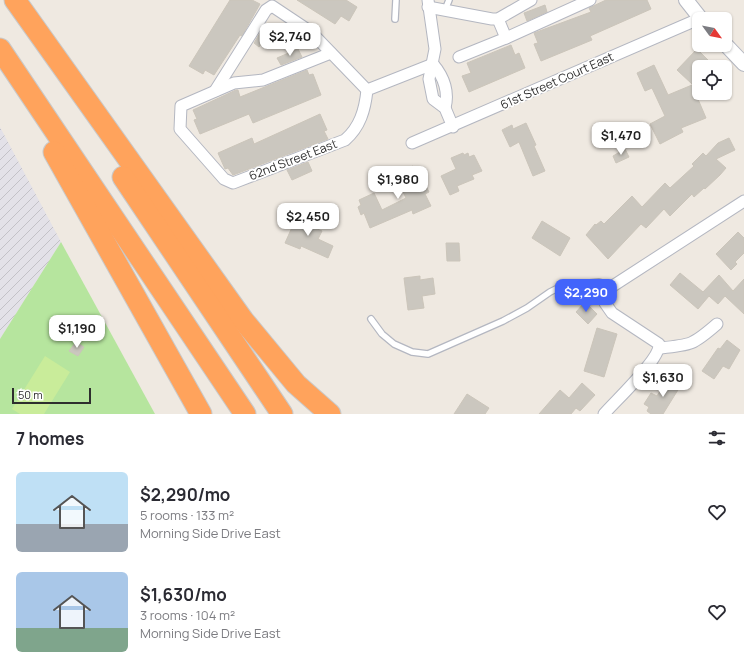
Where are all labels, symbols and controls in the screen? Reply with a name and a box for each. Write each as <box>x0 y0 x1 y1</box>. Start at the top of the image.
north arrow <box>692 12 732 52</box>
map controls <box>692 12 732 100</box>
pin: $2,740 <box>257 23 323 57</box>
text: $2,740 <box>269 27 311 45</box>
street label: 61st Street Court East <box>498 48 616 113</box>
button: locate <box>692 60 732 100</box>
pin: $1,470 <box>588 122 654 156</box>
text: $1,470 <box>601 126 641 144</box>
street label: 62nd Street East <box>246 135 340 184</box>
pin: $1,980 <box>365 166 431 200</box>
text: $1,980 <box>377 170 419 188</box>
pin: $2,450 <box>275 203 341 237</box>
text: $2,450 <box>286 207 330 225</box>
pin: $2,290 <box>553 279 619 313</box>
text: $2,290 <box>564 283 608 301</box>
pin: $1,190 <box>44 315 110 349</box>
text: $1,190 <box>58 319 96 337</box>
pin: $1,630 <box>630 364 696 398</box>
text: $1,630 <box>642 368 684 386</box>
scale bar <box>12 386 91 405</box>
text: 50 m <box>18 387 43 402</box>
text: 7 homes <box>16 427 84 450</box>
icon: filters <box>706 427 728 449</box>
text: $2,290/mo <box>140 483 230 506</box>
icon: home <box>48 488 96 536</box>
icon: heart <box>706 501 728 523</box>
text: 5 rooms · 133 m² <box>140 506 234 524</box>
text: Morning Side Drive East <box>140 524 281 542</box>
text: $1,630/mo <box>140 583 227 606</box>
icon: home <box>48 588 96 636</box>
icon: heart <box>706 601 728 623</box>
text: 3 rooms · 104 m² <box>140 606 235 624</box>
text: Morning Side Drive East <box>140 624 281 642</box>

